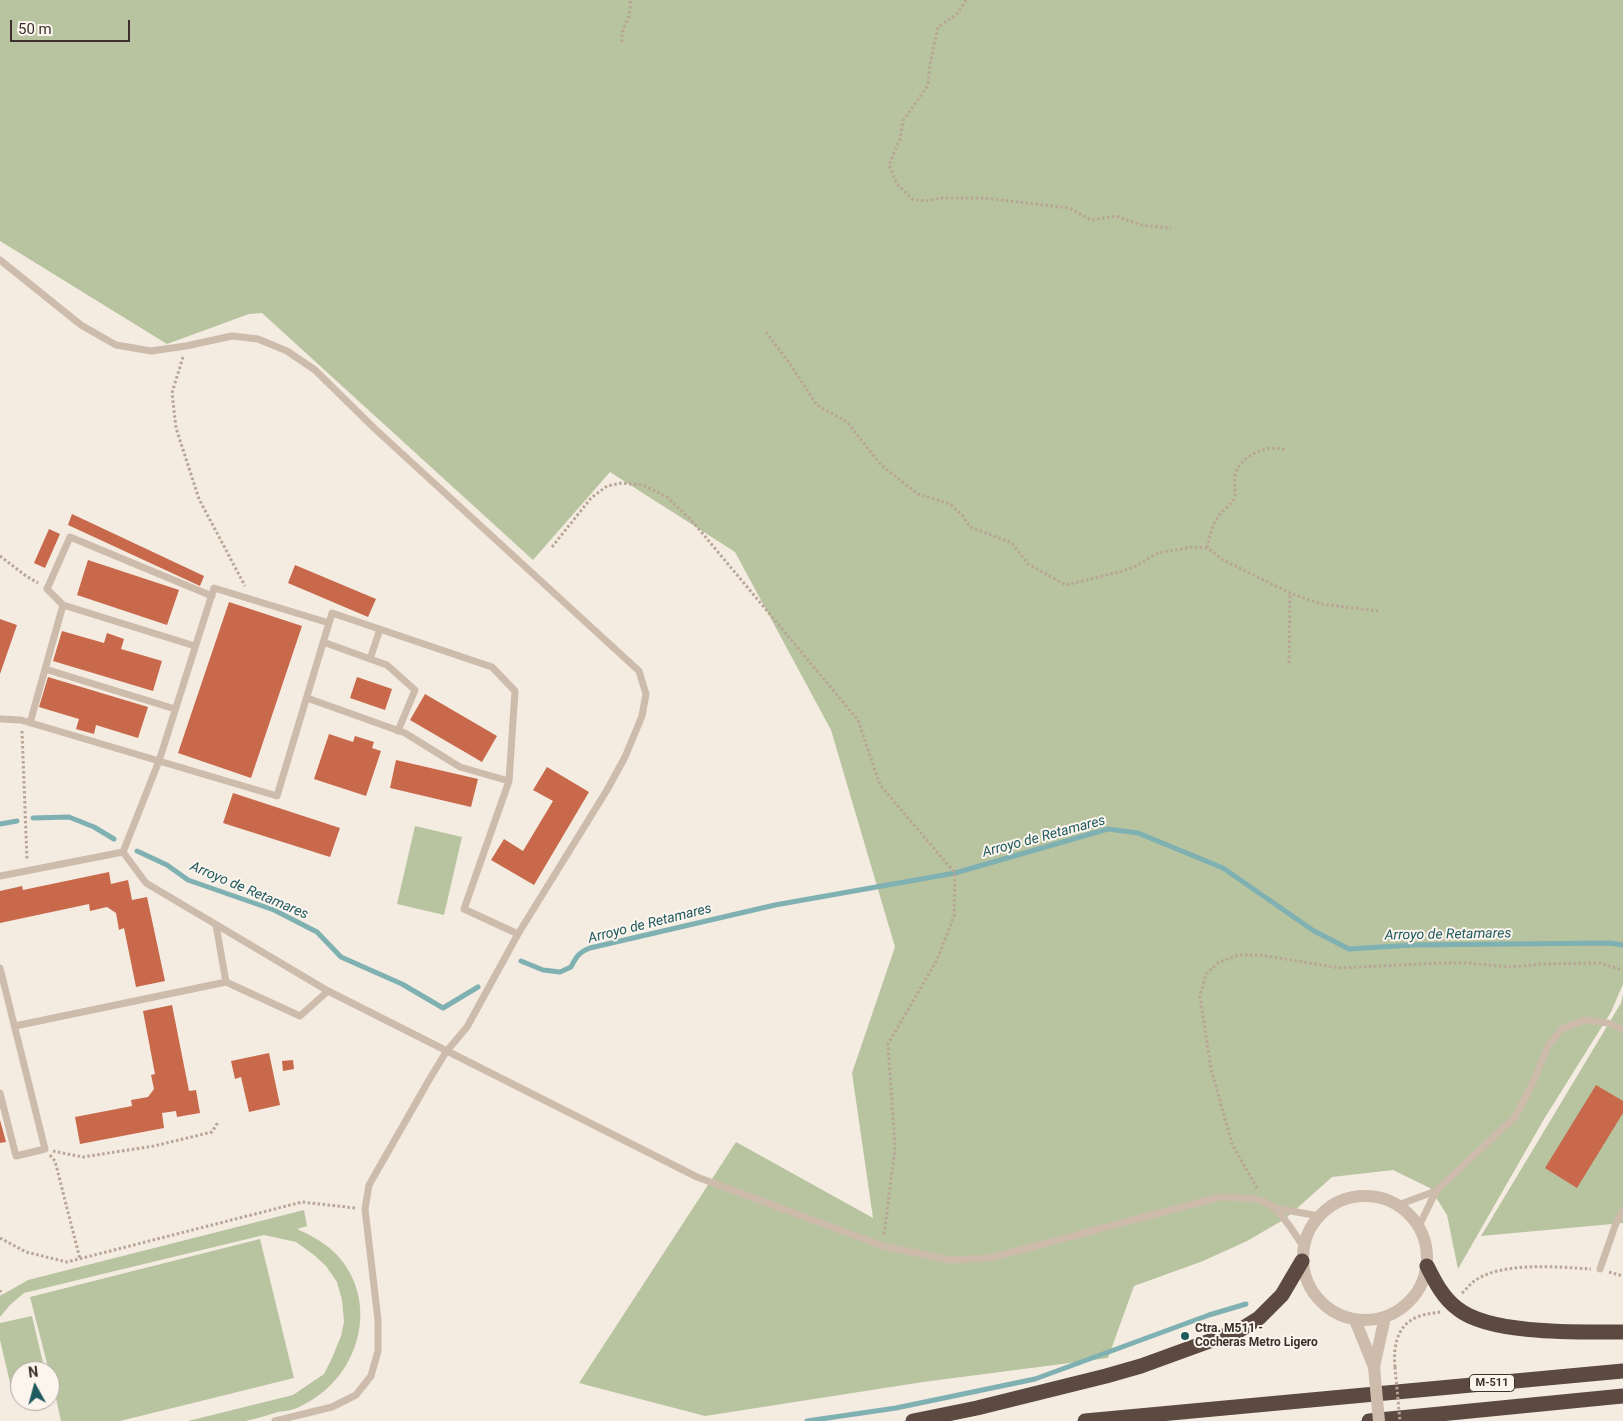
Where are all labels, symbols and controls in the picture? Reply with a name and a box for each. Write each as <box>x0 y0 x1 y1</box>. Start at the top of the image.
scale bar <box>12 10 132 42</box>
text: 50 m <box>18 20 52 38</box>
water label: Arroyo de Retamares <box>981 812 1107 862</box>
water label: Arroyo de Retamares <box>187 859 311 923</box>
water label: Arroyo de Retamares <box>586 901 714 947</box>
water label: Arroyo de Retamares <box>1384 925 1512 945</box>
place label: Ctra. M511 - Cocheras Metro Ligero <box>1195 1322 1318 1350</box>
marker: Ctra. M511 - Cocheras Metro Ligero <box>1179 1330 1191 1342</box>
north arrow <box>10 1361 60 1411</box>
text: N <box>27 1364 39 1381</box>
road number: M-511 <box>1470 1375 1514 1392</box>

